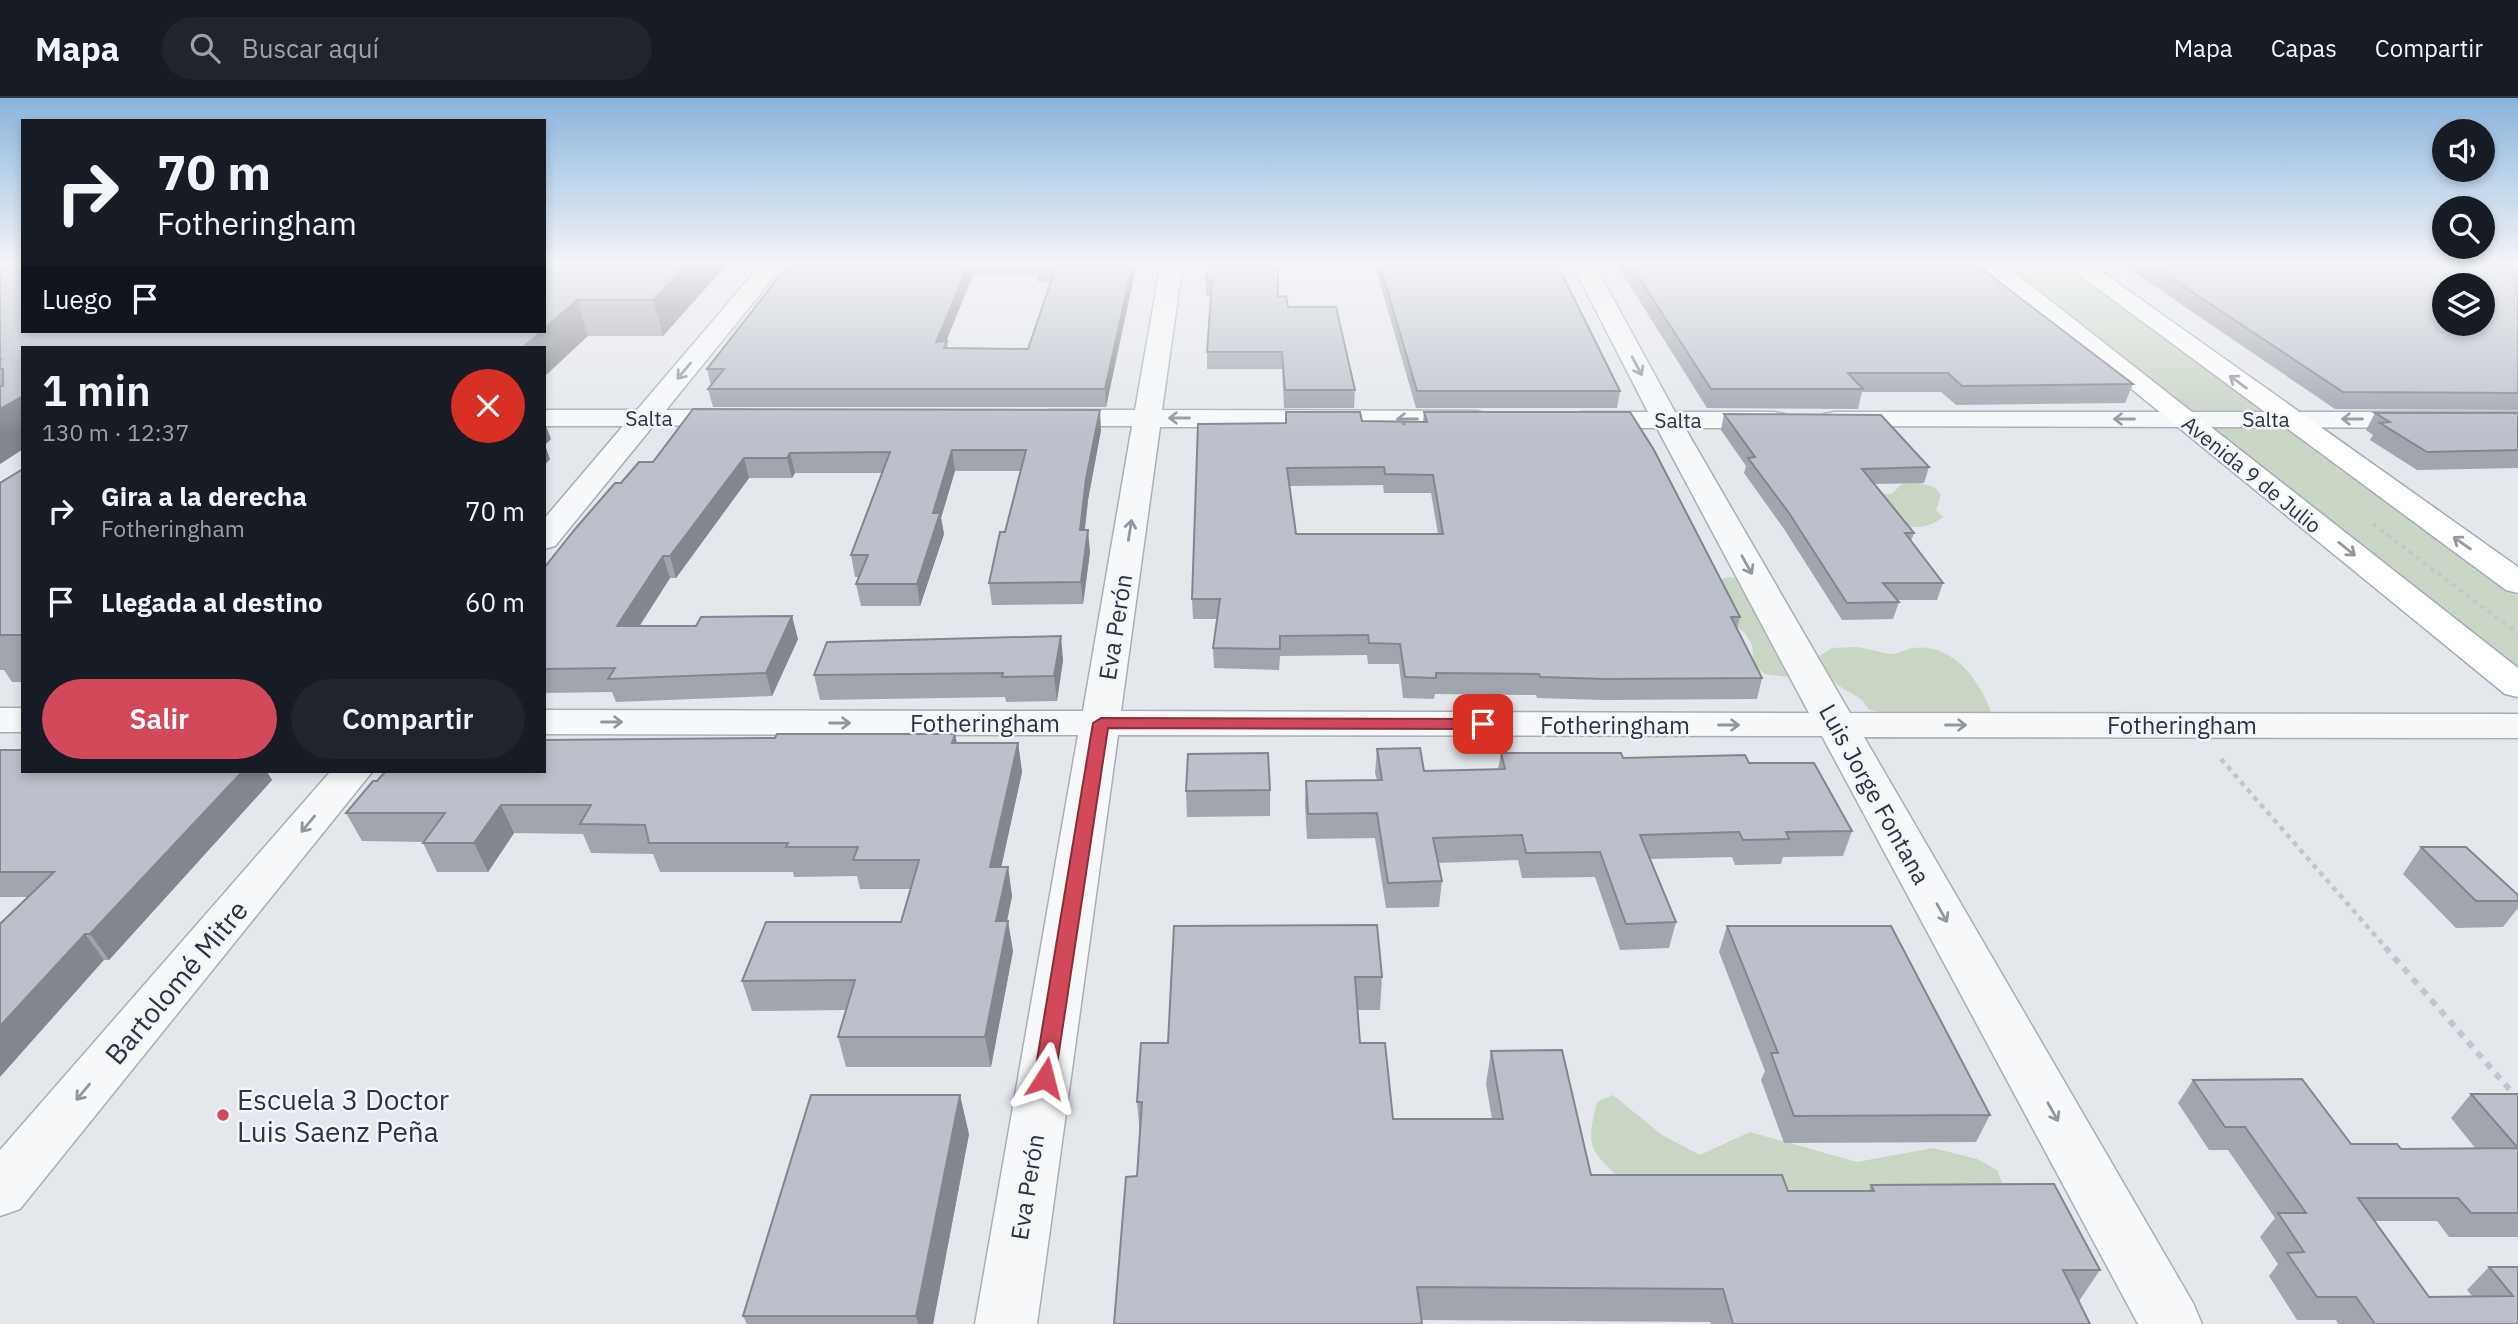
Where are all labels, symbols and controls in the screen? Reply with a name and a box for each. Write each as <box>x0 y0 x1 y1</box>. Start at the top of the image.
search box <box>162 17 652 80</box>
text: Mapa <box>35 27 120 70</box>
icon: search <box>186 29 224 67</box>
text: Buscar aquí <box>242 31 379 65</box>
text: Mapa <box>2174 32 2233 64</box>
text: Capas <box>2271 32 2337 64</box>
text: Compartir <box>2375 32 2483 64</box>
map controls <box>2432 119 2495 336</box>
button: sound <box>2432 119 2495 182</box>
text: 70 m <box>157 140 271 203</box>
icon: right <box>42 147 133 238</box>
button: search <box>2432 196 2495 259</box>
text: Fotheringham <box>157 202 357 244</box>
button: layers <box>2432 273 2495 336</box>
icon: arrive <box>126 280 164 318</box>
text: Luego <box>42 282 112 316</box>
one-way arrow <box>1631 355 1645 376</box>
one-way arrow <box>676 361 692 379</box>
text: 1 min <box>42 363 151 418</box>
button: close <box>451 369 525 443</box>
one-way arrow <box>2229 375 2248 389</box>
street label: Salta <box>625 404 673 432</box>
street label: Salta <box>2242 405 2290 433</box>
street label: Salta <box>1654 406 1702 434</box>
street label: Avenida 9 de Julio <box>2176 409 2328 539</box>
one-way arrow <box>1168 411 1191 425</box>
one-way arrow <box>1396 412 1419 426</box>
one-way arrow <box>2113 412 2136 426</box>
one-way arrow <box>2341 412 2364 426</box>
text: 130 m · 12:37 <box>42 417 189 447</box>
text: Gira a la derecha <box>101 479 307 513</box>
icon: right <box>42 492 80 530</box>
text: 70 m <box>465 494 525 528</box>
text: Fotheringham <box>101 513 245 543</box>
one-way arrow <box>1124 520 1137 542</box>
one-way arrow <box>2453 536 2472 550</box>
one-way arrow <box>2337 542 2355 557</box>
one-way arrow <box>1740 554 1754 574</box>
street label: Eva Perón <box>1091 572 1139 682</box>
icon: arrive <box>42 583 80 621</box>
text: Llegada al destino <box>101 585 323 619</box>
text: 60 m <box>465 585 525 619</box>
button: Salir <box>42 679 277 759</box>
button: Compartir <box>291 679 525 759</box>
pin <box>1453 694 1513 754</box>
street label: Luis Jorge Fontana <box>1812 698 1938 890</box>
icon: arrive <box>1464 705 1502 743</box>
street label: Fotheringham <box>910 707 1060 739</box>
street label: Fotheringham <box>1540 709 1690 741</box>
street label: Fotheringham <box>2107 709 2257 741</box>
one-way arrow <box>601 715 624 729</box>
one-way arrow <box>828 716 851 730</box>
one-way arrow <box>1717 718 1740 732</box>
one-way arrow <box>1945 718 1968 732</box>
one-way arrow <box>300 815 316 833</box>
street label: Bartolomé Mitre <box>96 892 256 1072</box>
one-way arrow <box>1936 902 1949 923</box>
position arrow <box>1008 1041 1082 1115</box>
place label: Escuela 3 Doctor Luis Saenz Peña <box>237 1081 449 1150</box>
one-way arrow <box>75 1083 91 1101</box>
one-way arrow <box>2047 1101 2060 1122</box>
marker: Escuela 3 Doctor Luis Saenz Peña <box>215 1107 231 1123</box>
street label: Eva Perón <box>1003 1132 1051 1242</box>

